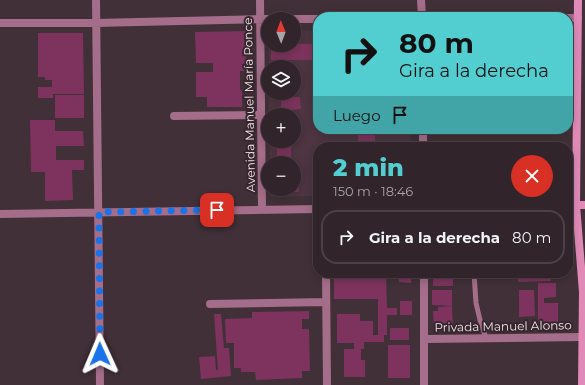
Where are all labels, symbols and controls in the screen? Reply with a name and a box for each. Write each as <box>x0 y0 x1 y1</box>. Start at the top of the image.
north arrow <box>261 12 301 52</box>
map controls <box>261 12 301 196</box>
street label: Avenida Manuel María Ponce <box>240 18 258 192</box>
text: 80 m <box>399 26 474 60</box>
icon: right <box>333 28 385 80</box>
button: layers <box>261 60 301 100</box>
text: Gira a la derecha <box>399 60 549 82</box>
icon: arrive <box>389 104 411 126</box>
text: Luego <box>333 106 381 125</box>
button: + <box>261 108 301 148</box>
text: 2 min <box>333 153 404 182</box>
button: close <box>511 155 553 197</box>
button: − <box>261 156 301 196</box>
text: 150 m · 18:46 <box>333 183 413 199</box>
pin <box>200 193 234 227</box>
icon: arrive <box>206 199 228 221</box>
icon: right <box>335 226 357 248</box>
text: Gira a la derecha <box>369 228 500 247</box>
text: 80 m <box>512 228 551 247</box>
street label: Privada Manuel Alonso <box>434 317 572 335</box>
position arrow <box>79 333 121 375</box>

